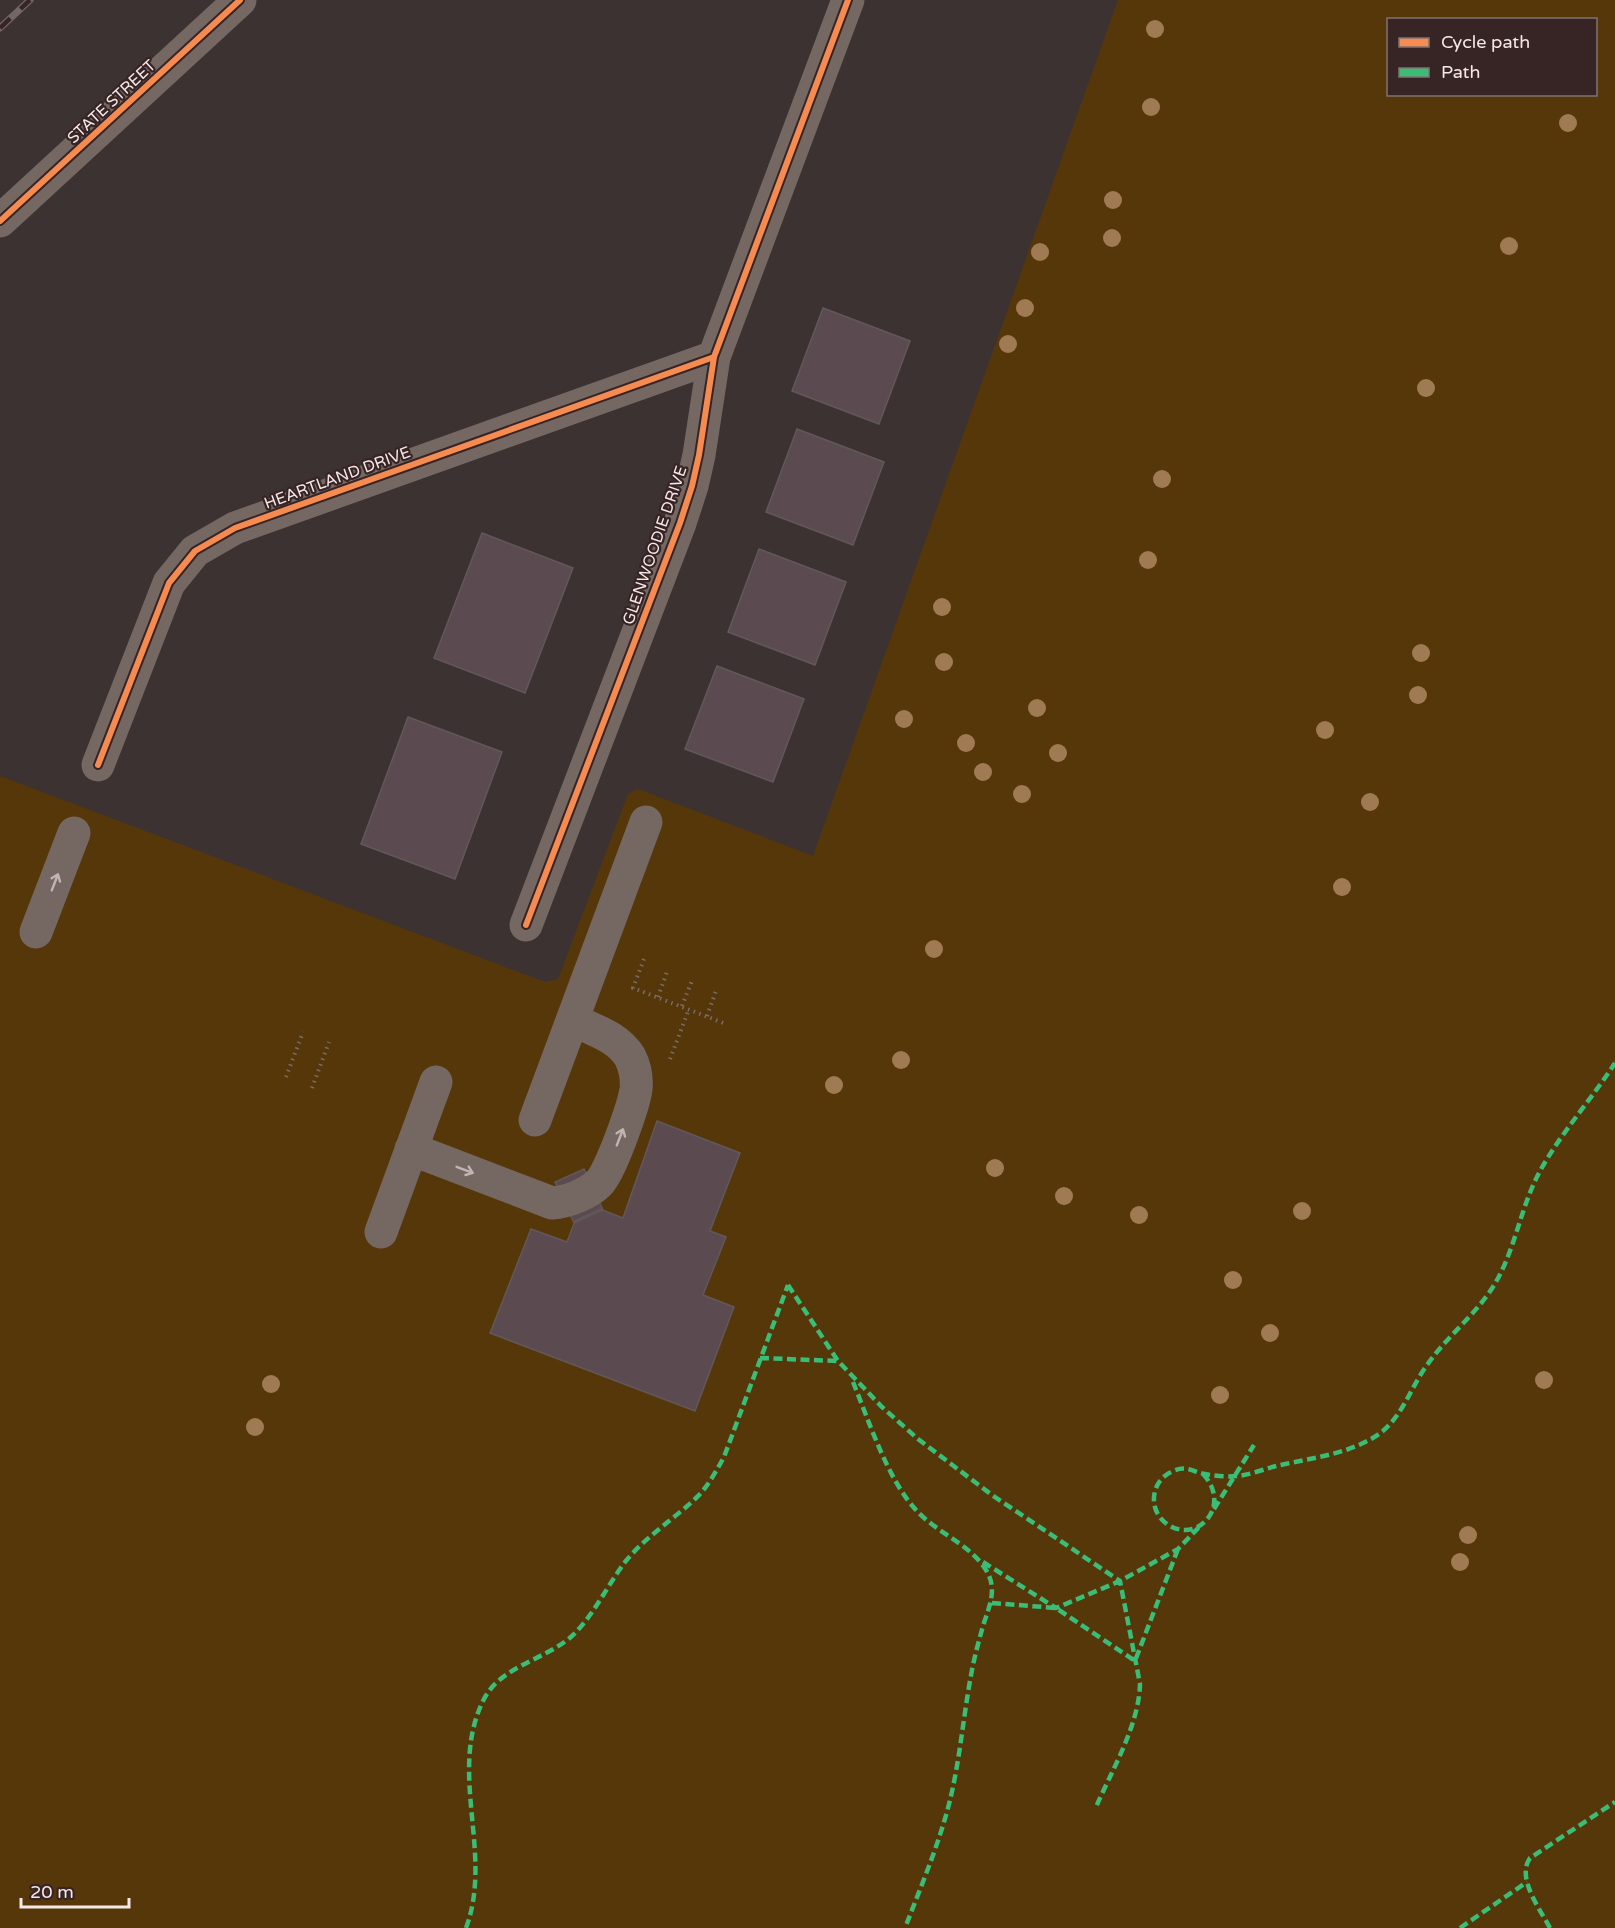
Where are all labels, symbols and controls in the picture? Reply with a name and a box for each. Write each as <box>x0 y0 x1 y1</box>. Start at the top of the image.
legend <box>1387 18 1597 96</box>
text: Cycle path <box>1441 31 1530 53</box>
street label: STATE STREET <box>63 55 160 148</box>
text: Path <box>1441 61 1480 83</box>
street label: HEARTLAND DRIVE <box>261 442 413 514</box>
street label: GLENWOODIE DRIVE <box>618 463 692 627</box>
one-way arrow <box>50 873 61 892</box>
one-way arrow <box>615 1129 626 1147</box>
one-way arrow <box>456 1165 474 1176</box>
scale bar <box>21 1871 129 1909</box>
text: 20 m <box>30 1881 74 1903</box>

